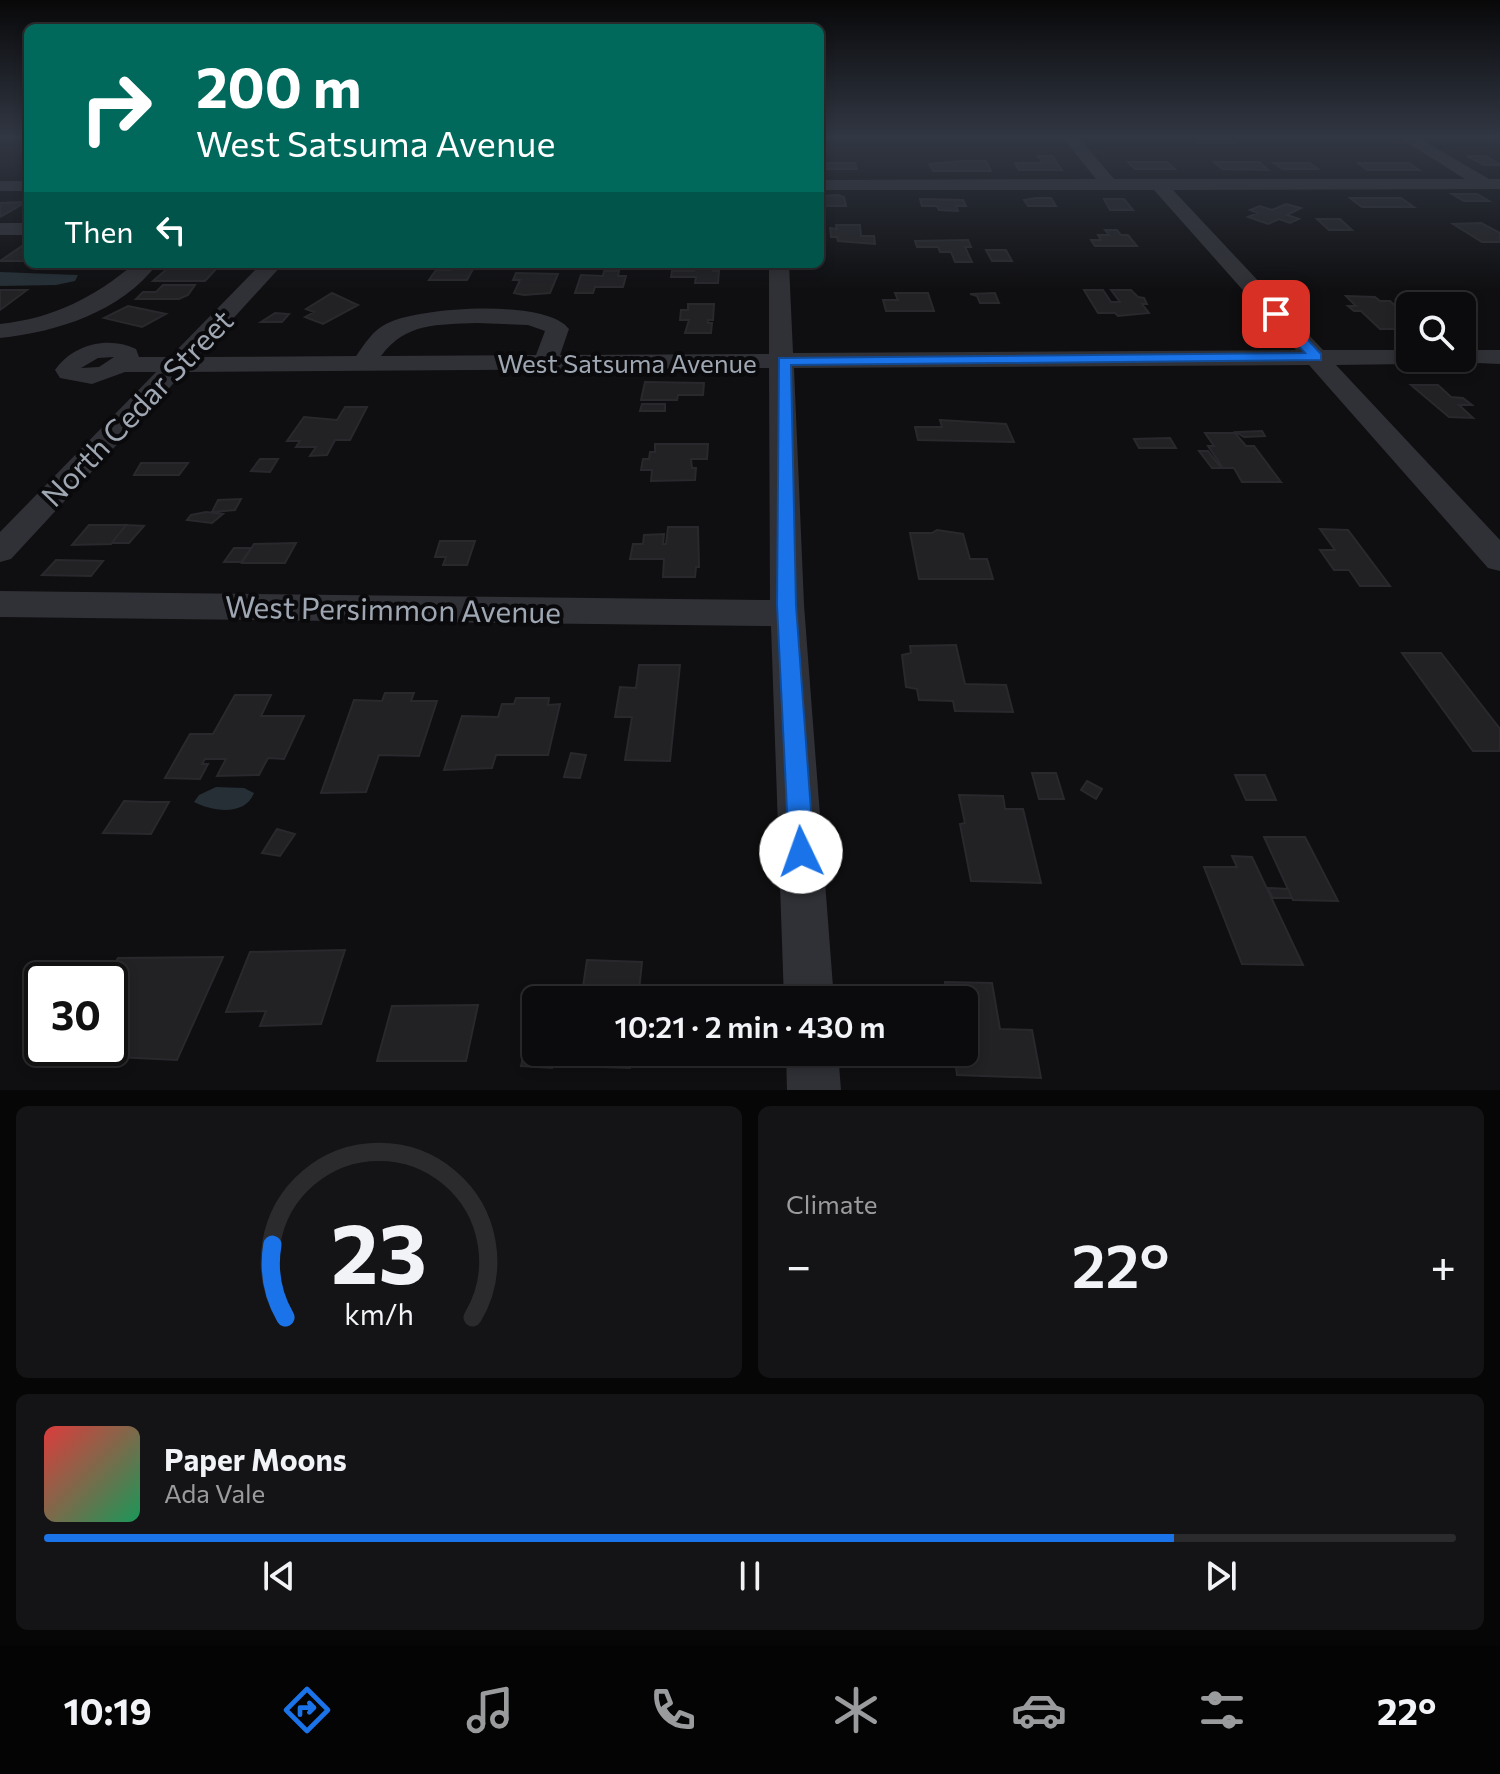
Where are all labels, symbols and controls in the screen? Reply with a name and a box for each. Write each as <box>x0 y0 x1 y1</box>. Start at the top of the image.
text: 200 m <box>196 51 362 120</box>
icon: right <box>64 56 168 160</box>
text: West Satsuma Avenue <box>196 120 555 164</box>
icon: left <box>149 208 193 252</box>
text: Then <box>64 212 133 249</box>
pin <box>1242 280 1310 348</box>
icon: arrive <box>1254 292 1298 336</box>
map controls <box>1396 292 1476 372</box>
button: search <box>1396 292 1476 372</box>
street label: North Cedar Street <box>32 301 240 513</box>
street label: West Satsuma Avenue <box>497 347 757 378</box>
street label: West Persimmon Avenue <box>225 587 561 629</box>
position arrow <box>759 810 843 894</box>
speed limit sign: 30 <box>24 962 128 1066</box>
text: 10:21 · 2 min · 430 m <box>615 1007 885 1044</box>
text: Climate <box>786 1188 878 1219</box>
text: 23 <box>331 1199 427 1301</box>
text: 22° <box>1072 1227 1169 1300</box>
text: − <box>786 1237 811 1291</box>
text: + <box>1430 1237 1456 1291</box>
text: km/h <box>344 1296 414 1331</box>
text: Paper Moons <box>164 1440 347 1477</box>
text: Ada Vale <box>164 1477 265 1508</box>
icon: previous <box>257 1554 301 1598</box>
icon: pause <box>728 1554 772 1598</box>
icon: next <box>1199 1554 1243 1598</box>
icon: directions <box>279 1682 335 1738</box>
icon: music <box>462 1682 518 1738</box>
icon: phone <box>645 1682 701 1738</box>
icon: climate <box>828 1682 884 1738</box>
icon: car <box>1011 1682 1067 1738</box>
icon: filters <box>1194 1682 1250 1738</box>
text: 10:19 <box>64 1688 152 1732</box>
text: 22° <box>1377 1688 1436 1732</box>

